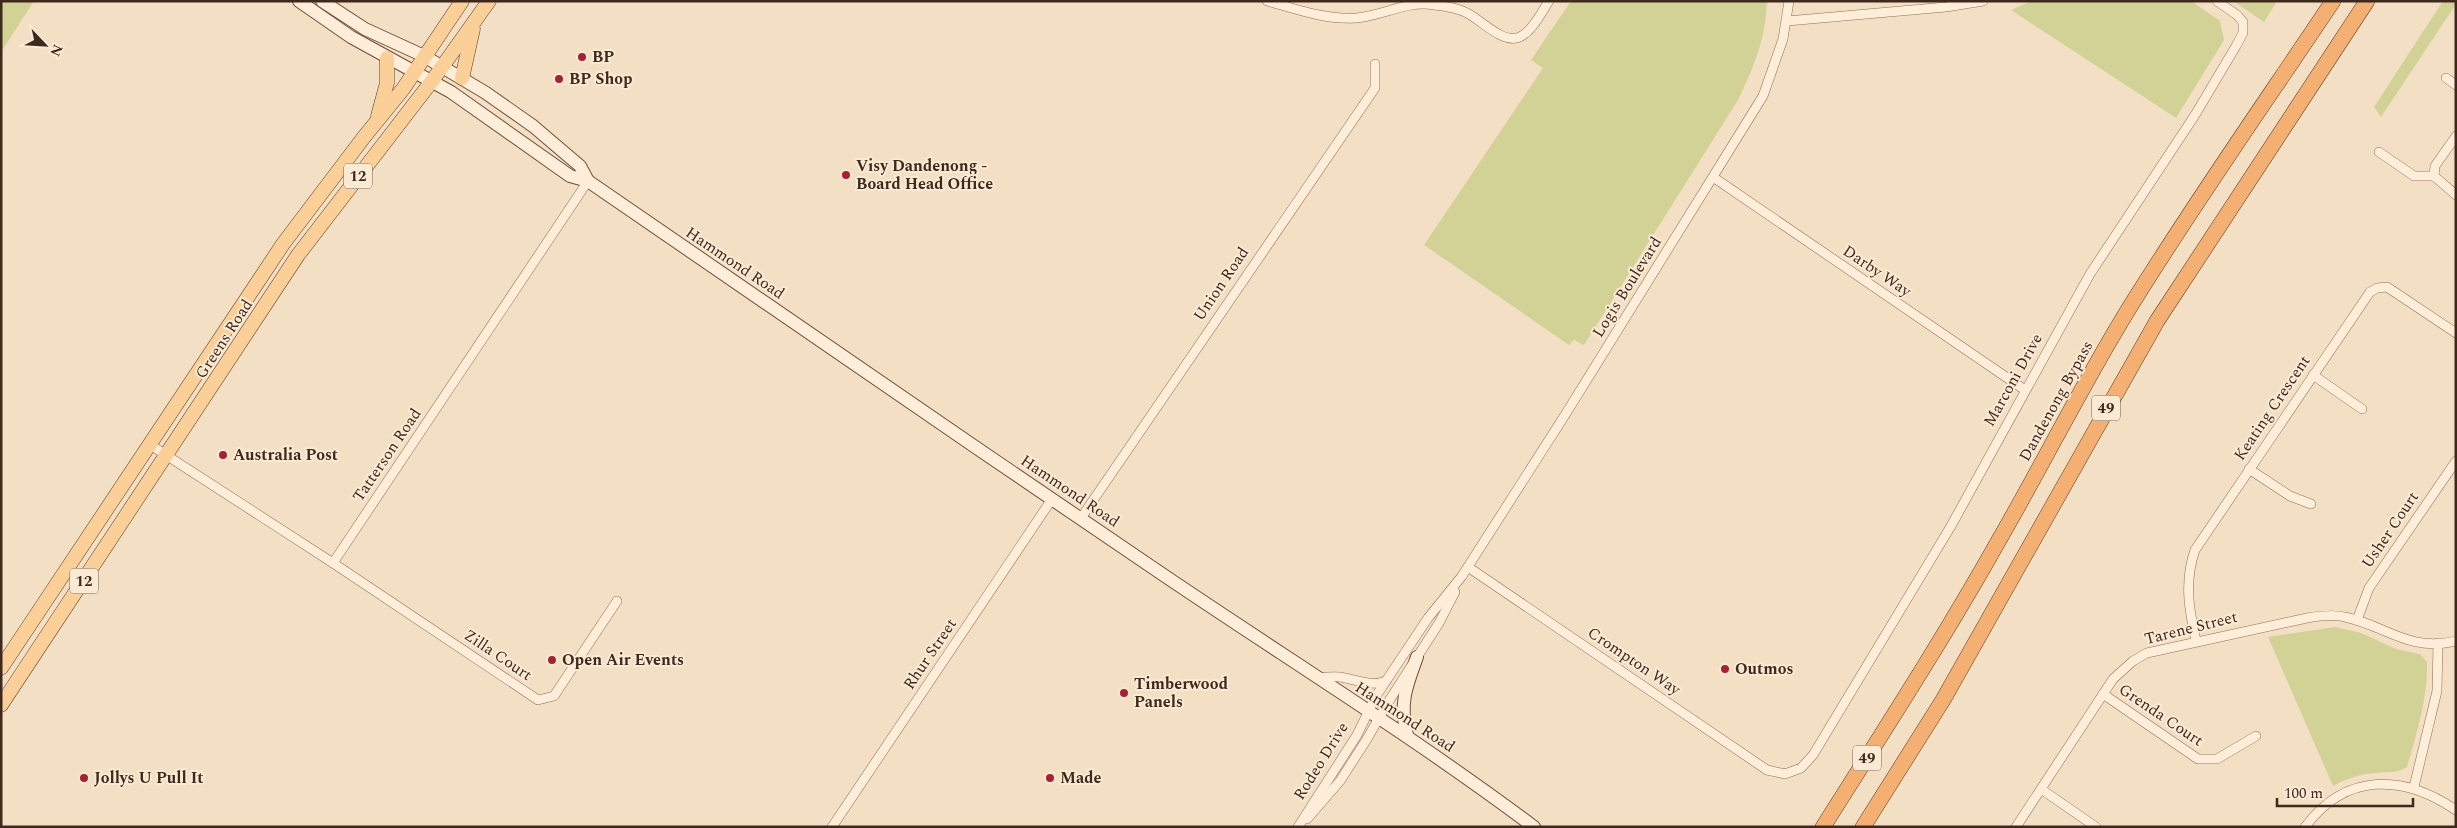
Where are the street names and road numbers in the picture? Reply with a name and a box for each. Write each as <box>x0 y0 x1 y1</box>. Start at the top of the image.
road number: 12 <box>344 164 372 188</box>
street label: Hammond Road <box>681 221 790 305</box>
street label: Logis Boulevard <box>1586 232 1668 342</box>
street label: Darby Way <box>1838 239 1917 303</box>
street label: Union Road <box>1187 242 1255 326</box>
street label: Greens Road <box>189 295 259 383</box>
street label: Marconi Drive <box>1977 329 2049 431</box>
street label: Dandenong Bypass <box>2013 336 2099 466</box>
street label: Keating Crescent <box>2228 350 2316 465</box>
road number: 49 <box>2092 396 2120 420</box>
street label: Tatterson Road <box>347 403 427 507</box>
street label: Hammond Road <box>1016 449 1125 533</box>
street label: Usher Court <box>2355 486 2425 573</box>
road number: 12 <box>70 568 98 594</box>
street label: Tarene Street <box>2142 605 2240 651</box>
street label: Rhur Street <box>897 613 963 694</box>
street label: Crompton Way <box>1583 621 1687 702</box>
street label: Zilla Court <box>459 623 537 687</box>
street label: Hammond Road <box>1350 676 1460 758</box>
street label: Grenda Court <box>2114 678 2208 752</box>
street label: Rodeo Drive <box>1288 717 1354 805</box>
road number: 49 <box>1853 746 1881 770</box>

